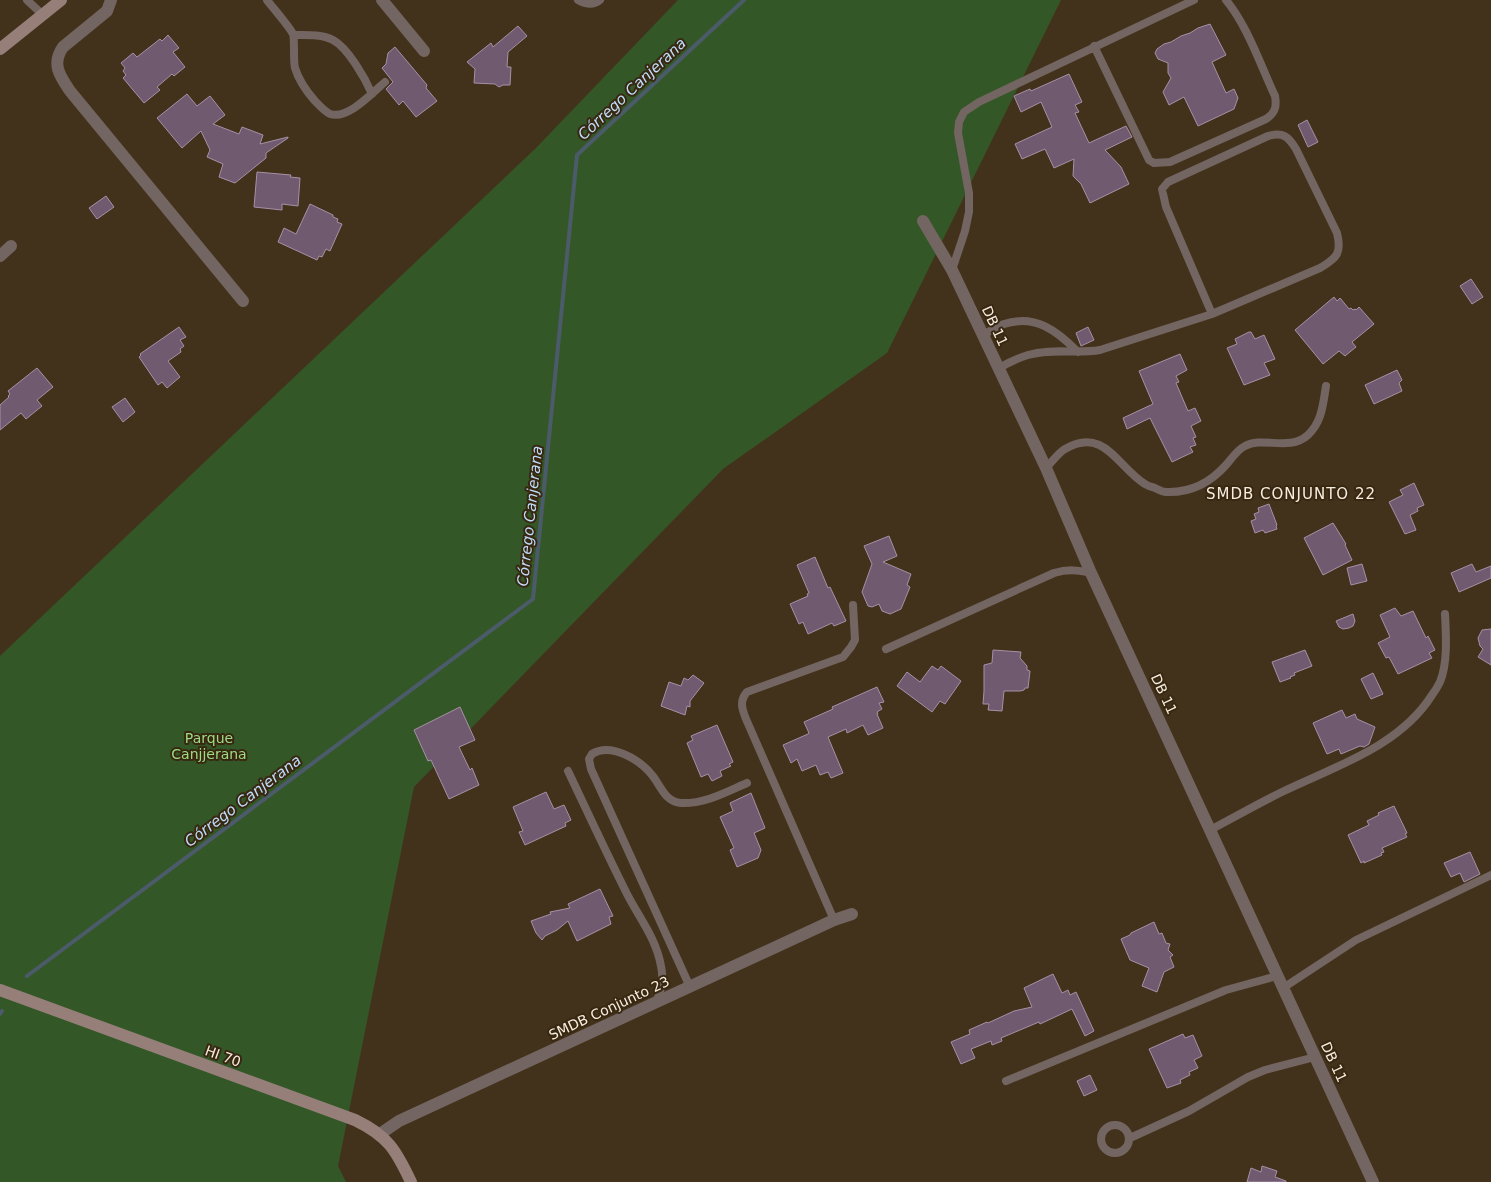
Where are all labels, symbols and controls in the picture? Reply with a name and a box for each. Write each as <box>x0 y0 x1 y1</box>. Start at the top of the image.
water label: Córrego Canjerana <box>574 34 690 144</box>
street label: DB 11 <box>979 303 1011 349</box>
water label: Córrego Canjerana <box>514 445 546 587</box>
district label: SMDB CONJUNTO 22 <box>1206 485 1376 503</box>
street label: DB 11 <box>1148 671 1180 717</box>
park label: Parque Canjjerana <box>171 730 247 762</box>
water label: Córrego Canjerana <box>181 751 305 851</box>
street label: SMDB Conjunto 23 <box>546 973 672 1043</box>
street label: DB 11 <box>1318 1039 1350 1085</box>
street label: HI 70 <box>203 1042 243 1070</box>

